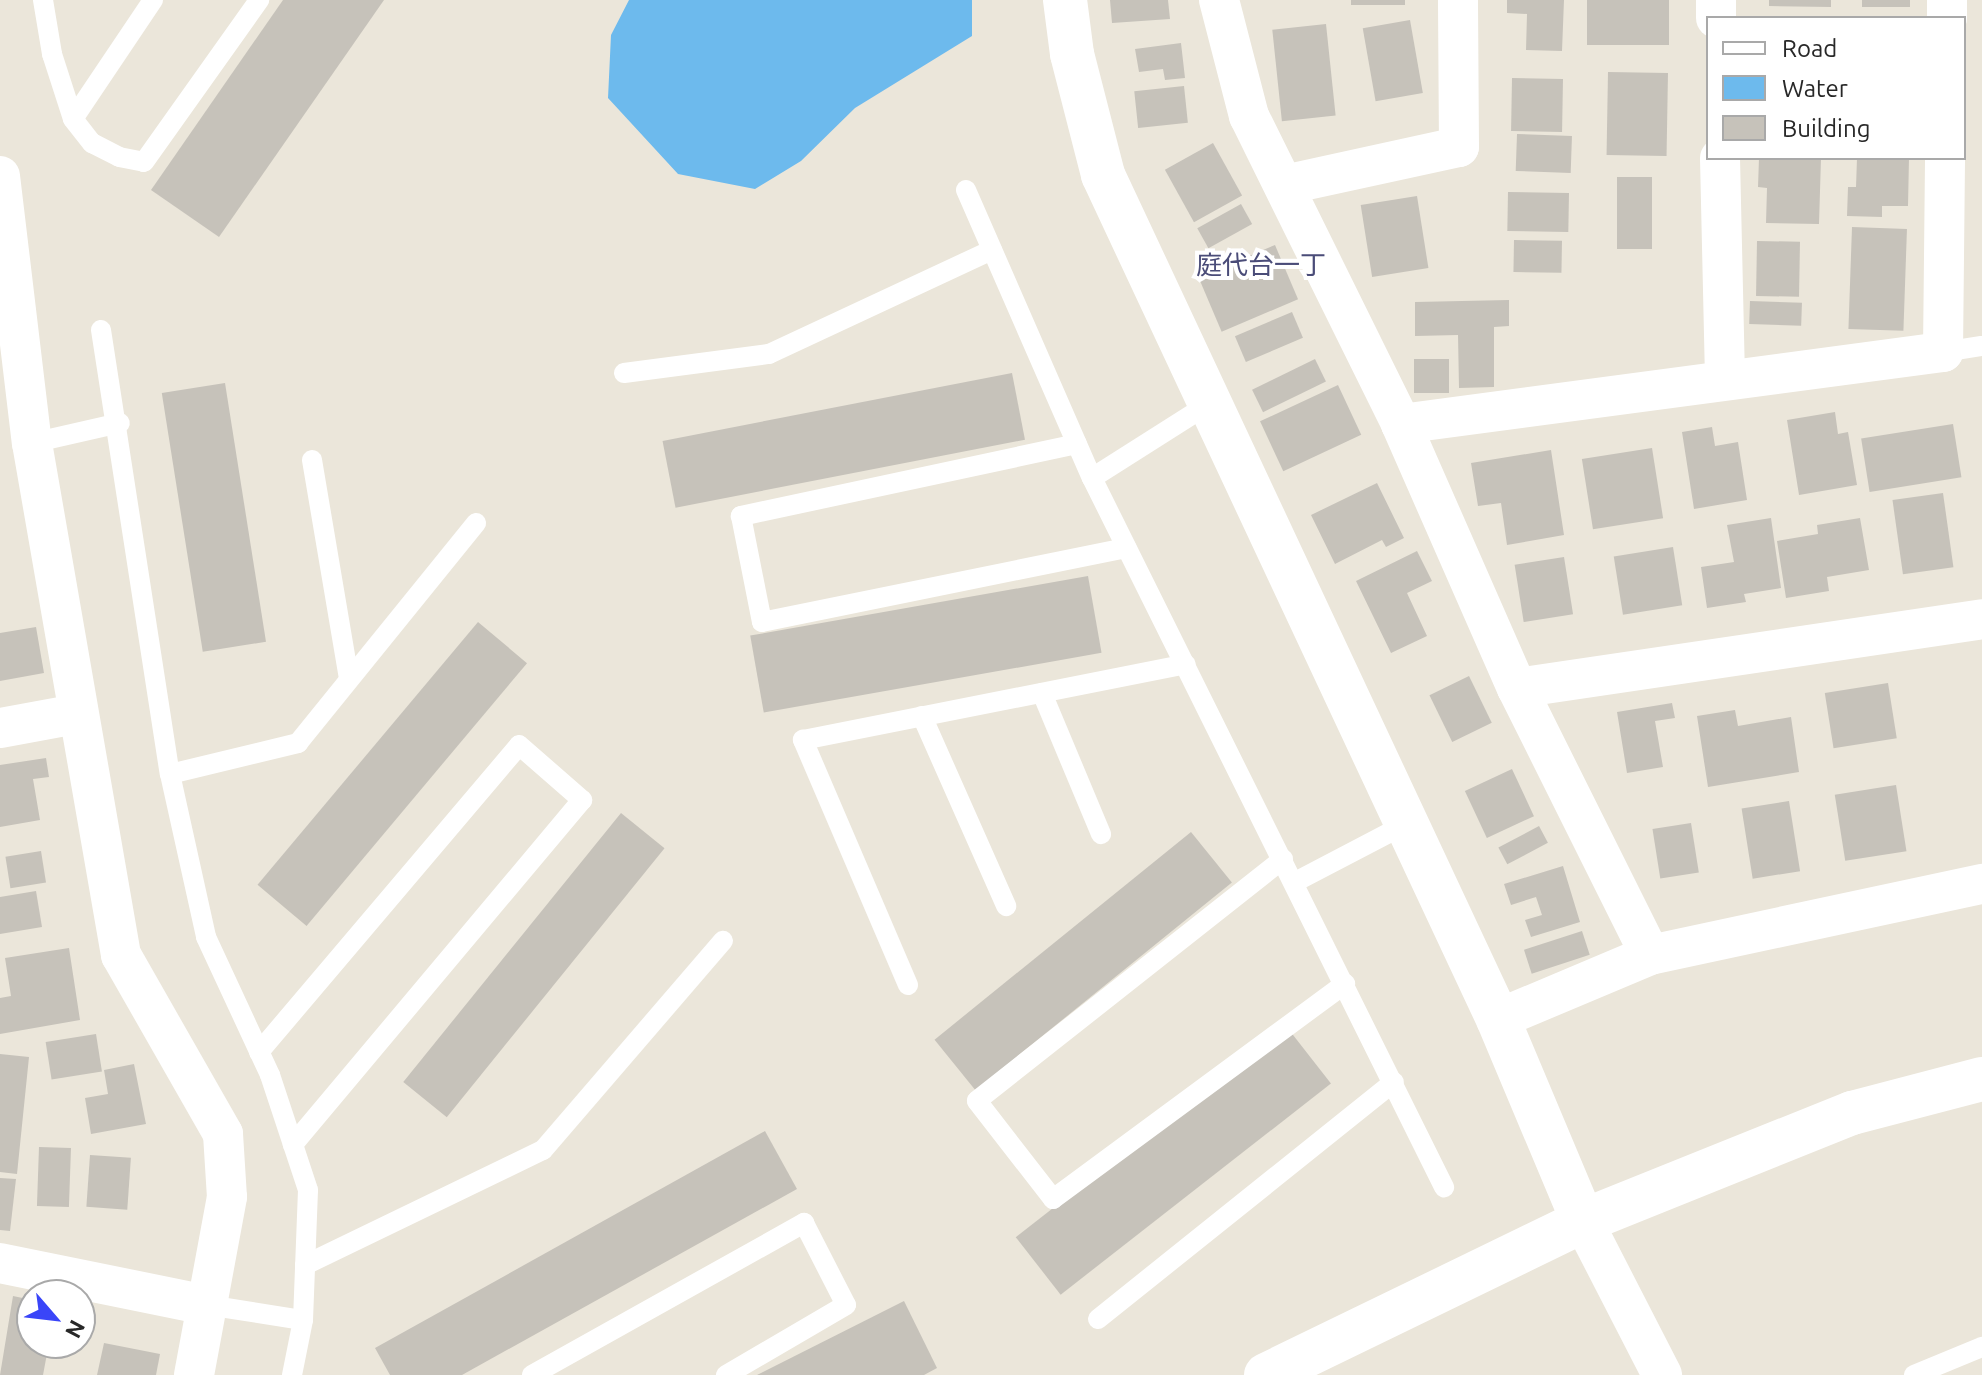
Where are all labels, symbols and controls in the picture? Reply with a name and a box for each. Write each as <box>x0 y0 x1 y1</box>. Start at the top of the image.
legend <box>1706 16 1966 160</box>
text: Road <box>1782 35 1837 62</box>
text: Water <box>1782 75 1848 102</box>
text: Building <box>1782 115 1870 142</box>
district label: 庭代台一丁 <box>1196 249 1326 281</box>
north arrow <box>16 1279 96 1359</box>
text: N <box>61 1316 91 1343</box>

